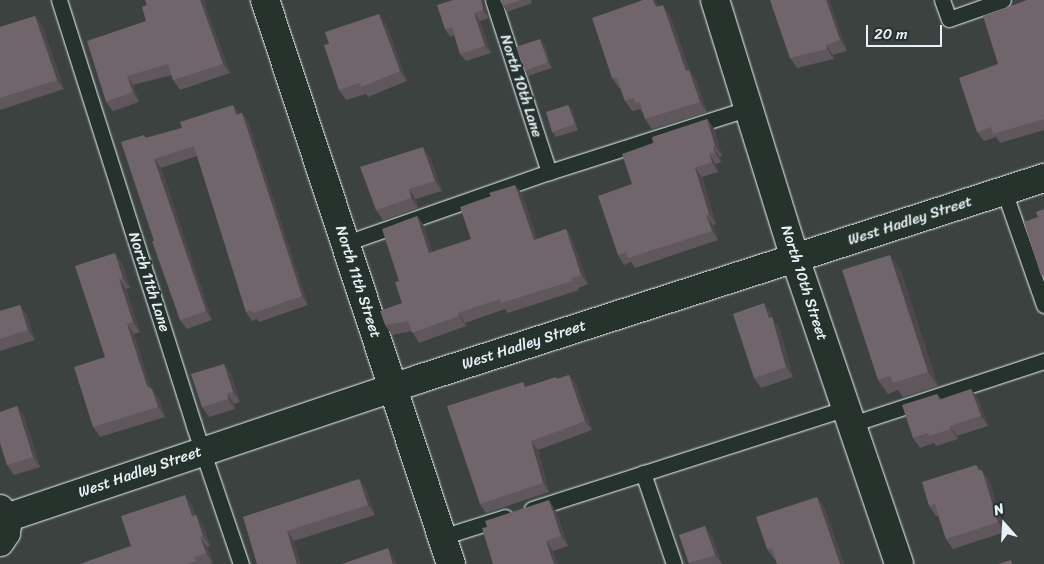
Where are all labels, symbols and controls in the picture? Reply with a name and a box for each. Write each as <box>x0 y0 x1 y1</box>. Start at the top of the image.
scale bar <box>869 15 945 47</box>
text: 20 m <box>874 21 908 47</box>
street label: North 10th Lane <box>496 32 546 140</box>
street label: West Hadley Street <box>845 192 975 250</box>
street label: North 11th Street <box>331 223 385 341</box>
street label: North 10th Street <box>777 223 831 343</box>
street label: North 11th Lane <box>124 230 174 334</box>
street label: West Hadley Street <box>459 316 589 374</box>
street label: West Hadley Street <box>76 442 204 502</box>
text: N <box>990 496 1008 523</box>
north arrow <box>979 499 1029 549</box>

